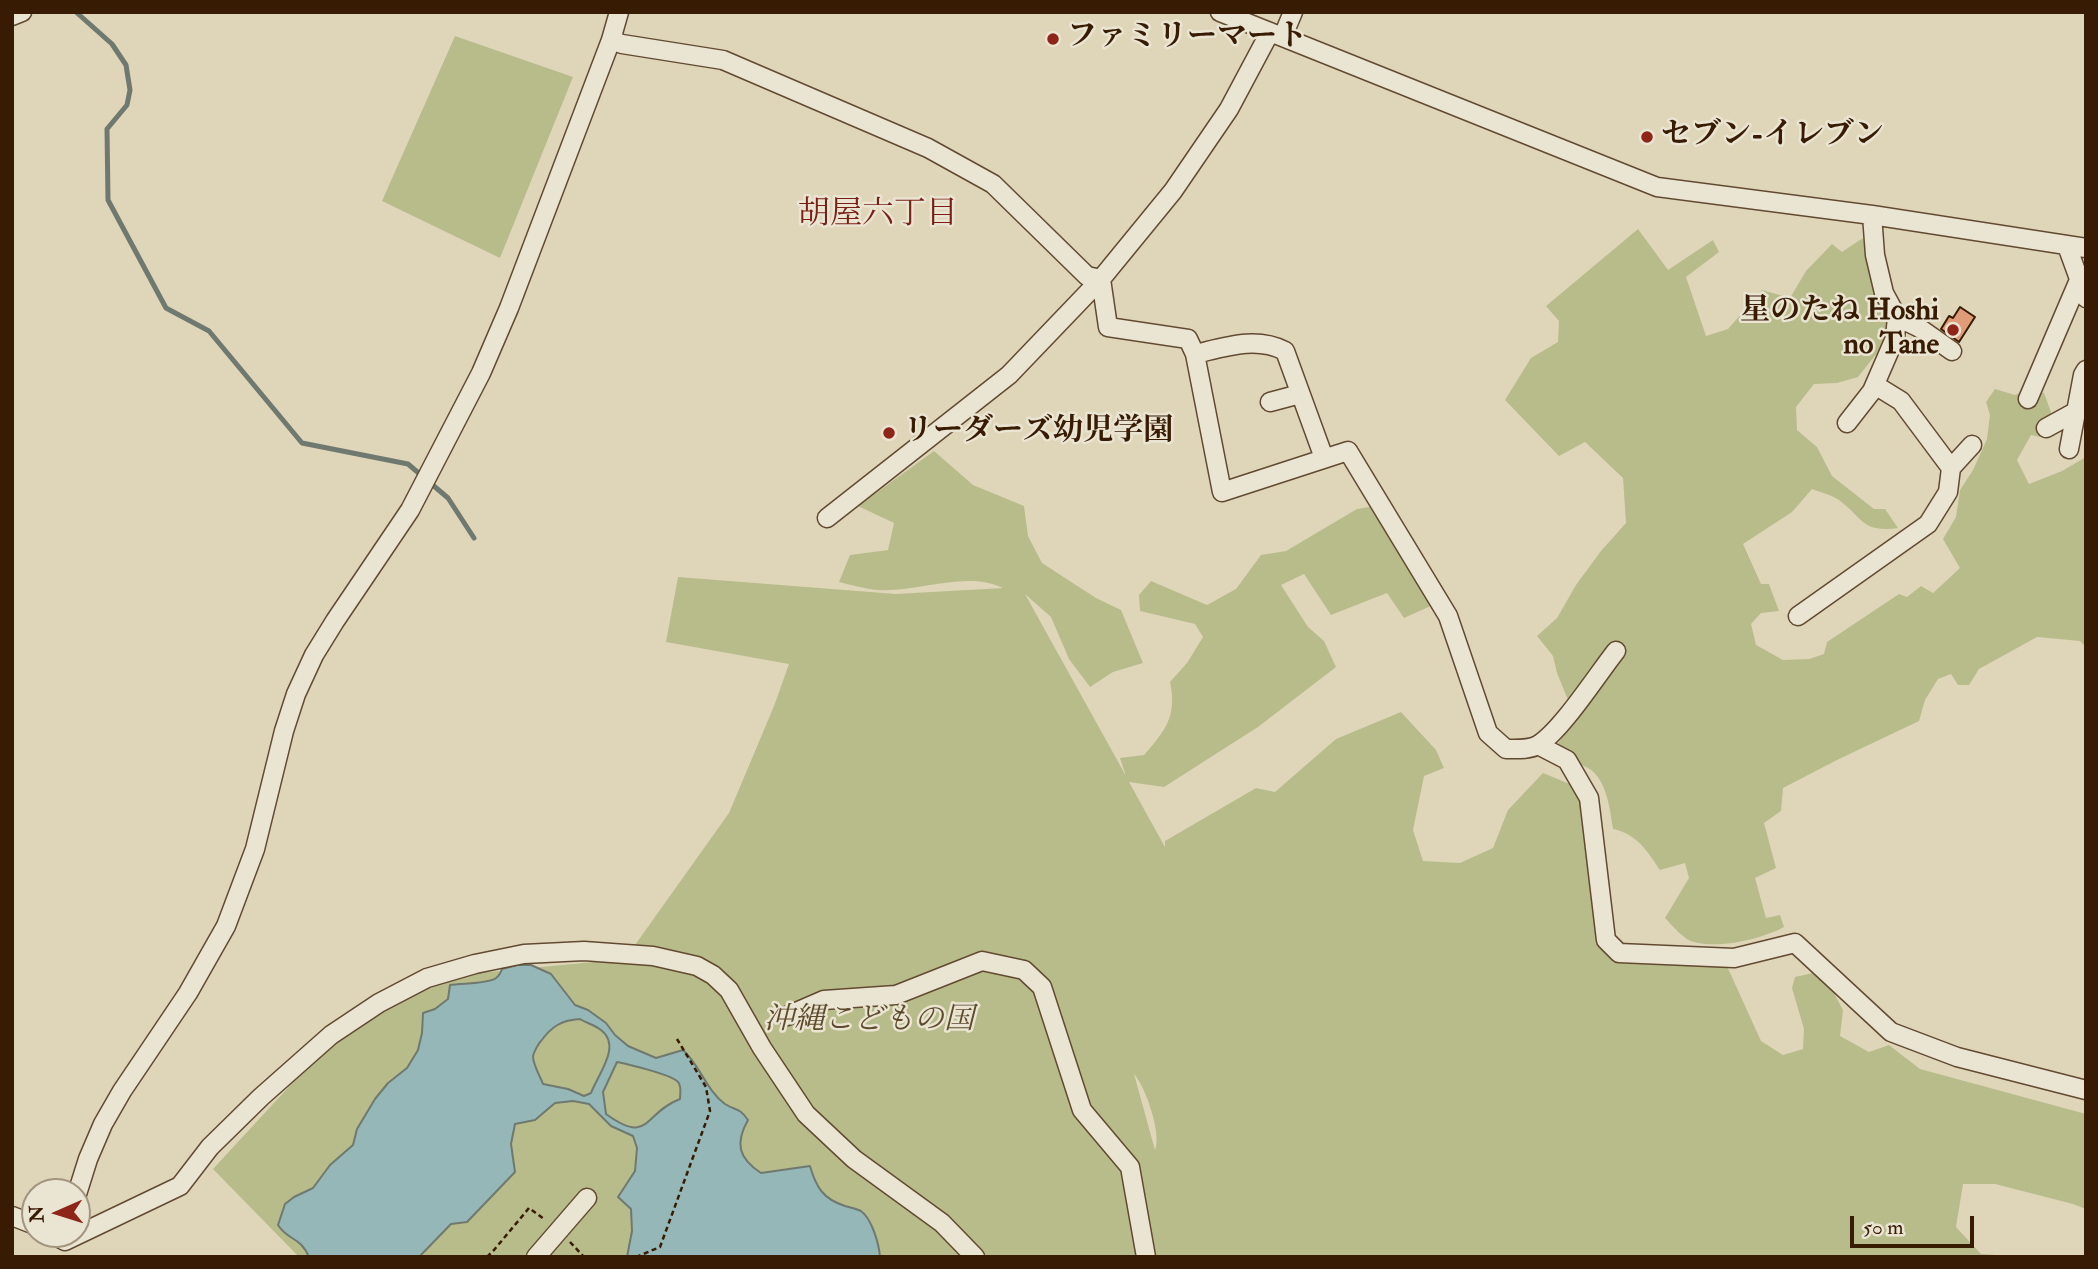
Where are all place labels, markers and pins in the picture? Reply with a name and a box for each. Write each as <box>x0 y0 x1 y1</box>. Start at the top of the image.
place label: ファミリーマート <box>1067 21 1307 57</box>
marker: ファミリーマート <box>1045 31 1061 47</box>
place label: セブン-イレブン <box>1661 119 1884 155</box>
marker: セブン-イレブン <box>1639 129 1655 145</box>
place label: 星のたね Hoshi no Tane <box>1740 295 1939 366</box>
marker: 星のたね Hoshi no Tane <box>1945 322 1961 338</box>
place label: リーダーズ幼児学園 <box>903 415 1173 451</box>
marker: リーダーズ幼児学園 <box>881 425 897 441</box>

